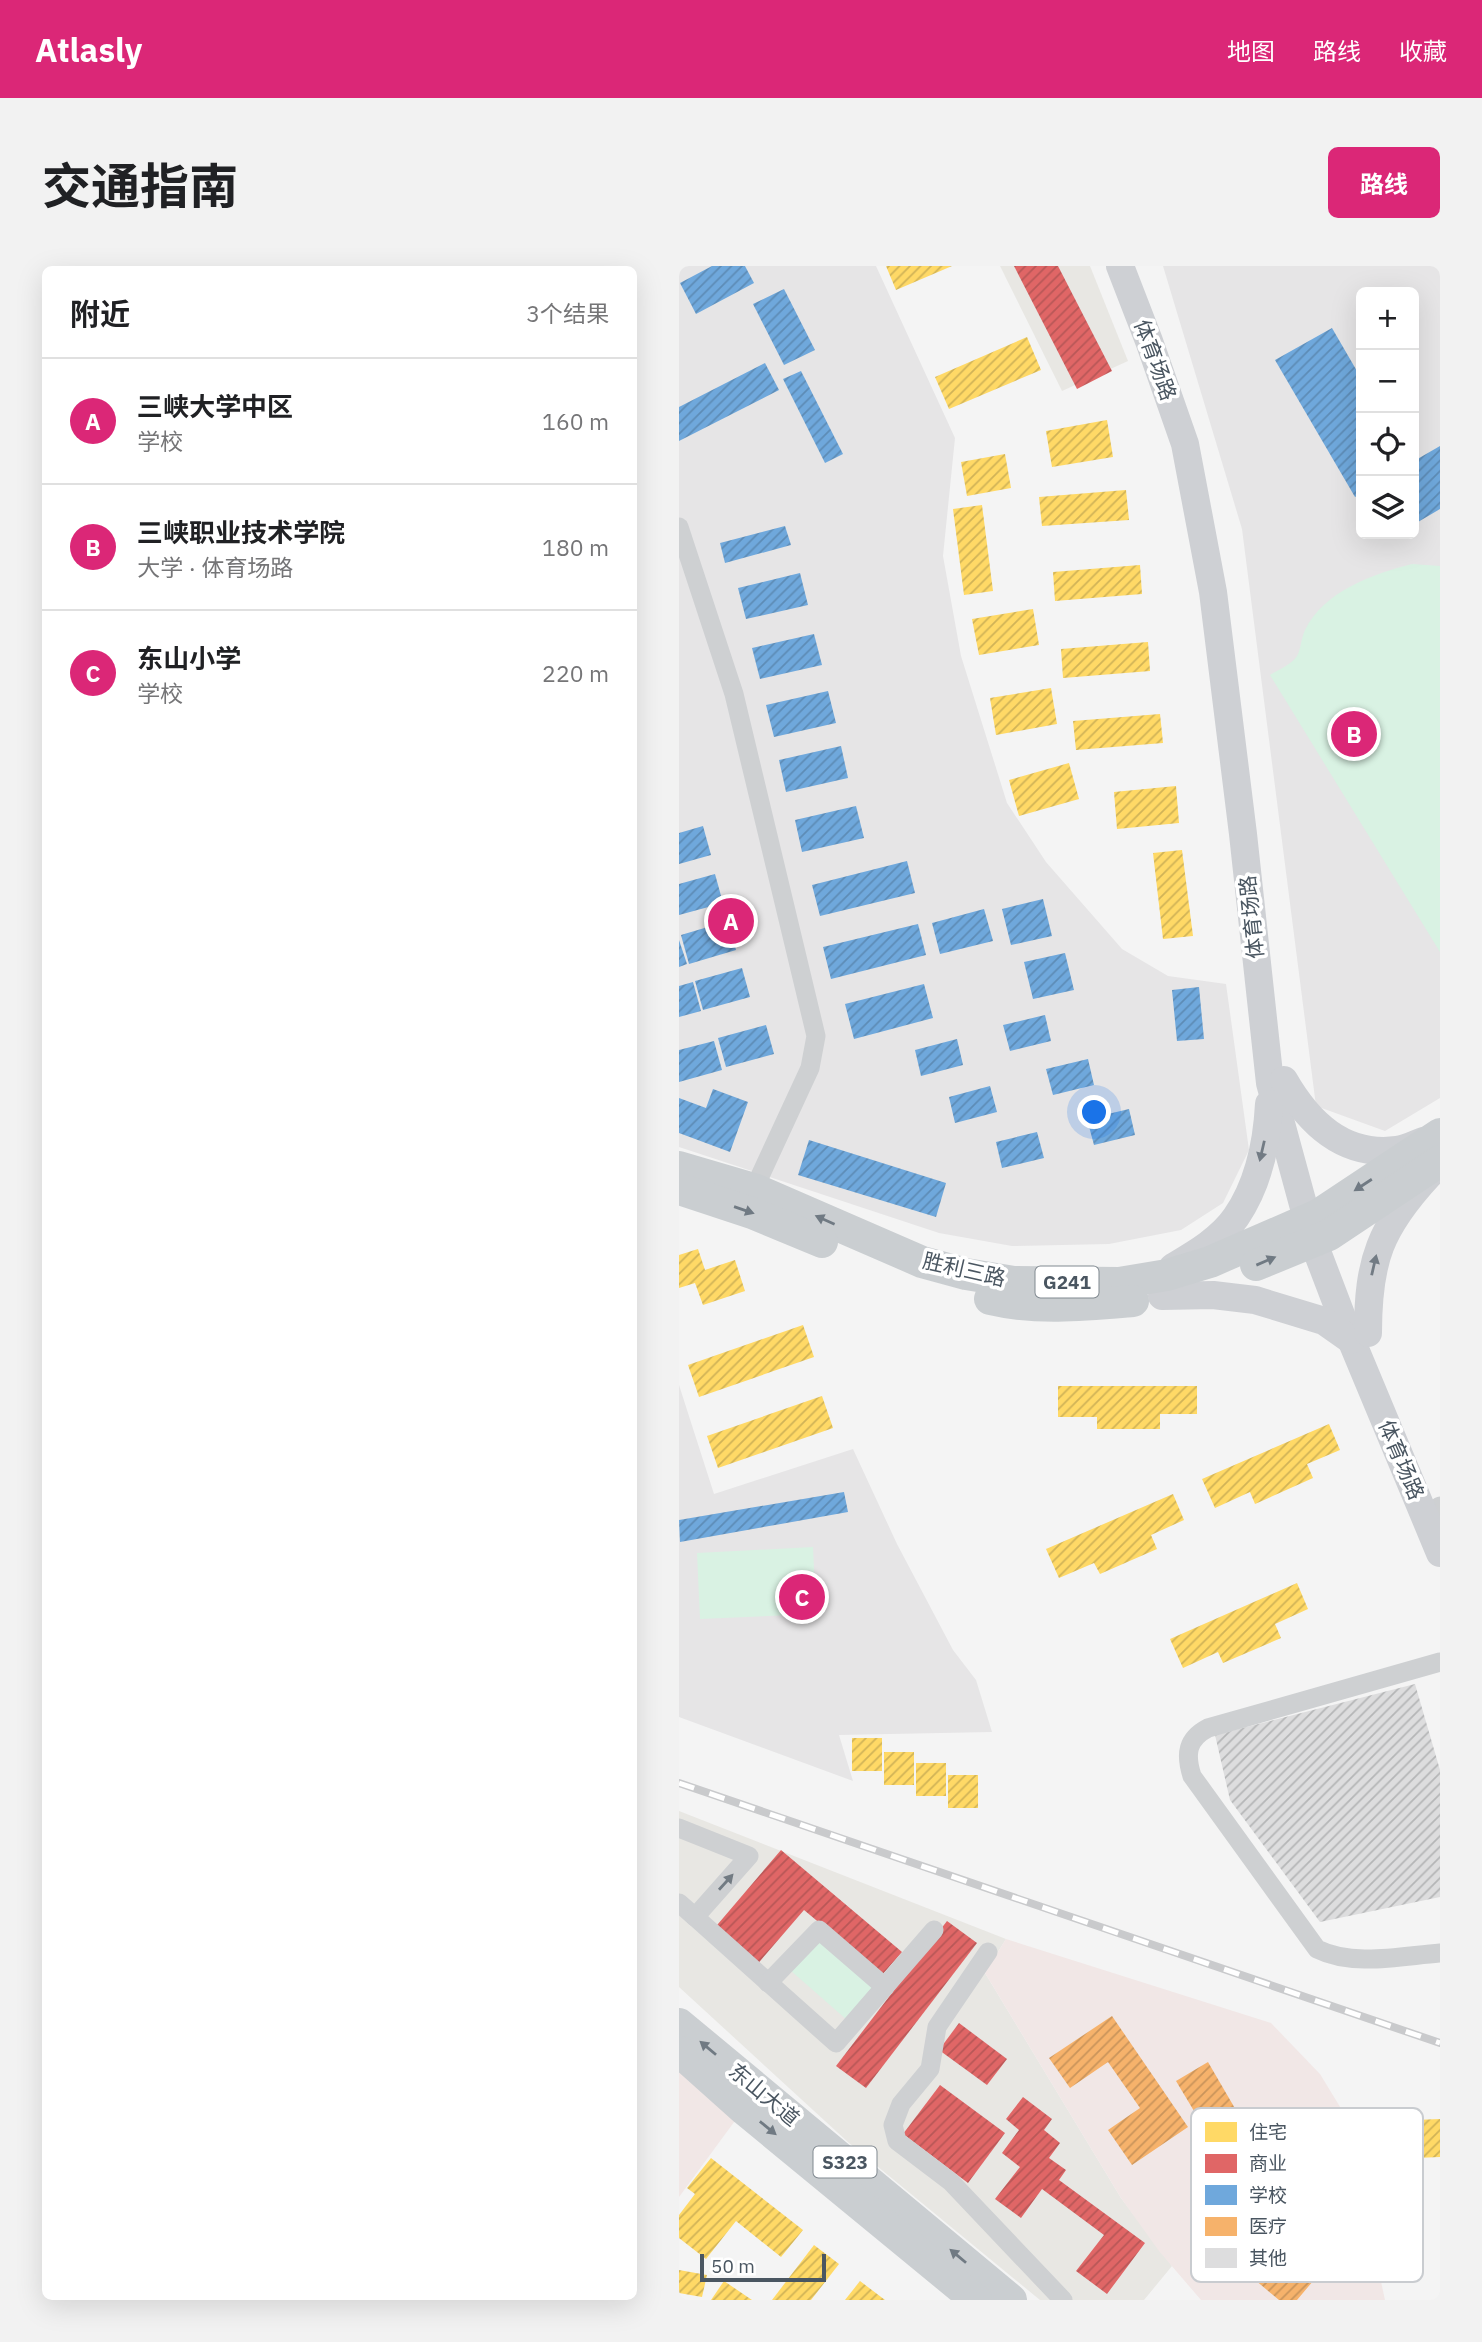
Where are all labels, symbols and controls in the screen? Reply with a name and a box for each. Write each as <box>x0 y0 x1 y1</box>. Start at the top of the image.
text: Atlasly <box>35 28 142 71</box>
text: 地图 <box>1227 35 1275 67</box>
text: 路线 <box>1313 35 1361 67</box>
text: 收藏 <box>1399 35 1447 67</box>
button: 路线 <box>1328 147 1440 218</box>
text: 交通指南 <box>42 154 238 217</box>
map controls <box>1356 287 1419 539</box>
button: + <box>1356 287 1419 350</box>
text: 附近 <box>70 294 130 333</box>
text: 3个结果 <box>526 298 609 328</box>
street label: 体育场路 <box>1128 315 1183 404</box>
button: − <box>1356 350 1419 413</box>
text: 三峡大学中区 <box>137 389 293 423</box>
text: A <box>85 406 101 436</box>
text: 160 m <box>542 406 609 436</box>
button: locate <box>1356 413 1419 476</box>
text: 学校 <box>137 426 183 456</box>
button: layers <box>1356 476 1419 539</box>
text: 三峡职业技术学院 <box>137 515 345 549</box>
text: B <box>85 532 101 562</box>
text: 180 m <box>542 532 609 562</box>
text: 大学 · 体育场路 <box>137 552 293 582</box>
text: 东山小学 <box>137 641 241 675</box>
text: C <box>86 658 100 688</box>
text: 220 m <box>542 658 609 688</box>
text: 学校 <box>137 678 183 708</box>
pin: B <box>1331 708 1377 760</box>
street label: 体育场路 <box>1233 874 1269 960</box>
pin: A <box>708 895 754 947</box>
your location <box>1077 1095 1111 1129</box>
one-way arrow <box>1256 1140 1267 1162</box>
one-way arrow <box>1353 1178 1372 1191</box>
one-way arrow <box>733 1205 754 1216</box>
one-way arrow <box>814 1214 835 1225</box>
street label: 胜利三路 <box>920 1246 1008 1292</box>
one-way arrow <box>1369 1254 1380 1276</box>
one-way arrow <box>1256 1255 1277 1266</box>
road number: G241 <box>1035 1266 1099 1298</box>
street label: 体育场路 <box>1373 1415 1431 1504</box>
pin: C <box>779 1571 825 1623</box>
one-way arrow <box>718 1873 734 1890</box>
one-way arrow <box>699 2040 717 2056</box>
street label: 东山大道 <box>723 2057 806 2132</box>
legend <box>1191 2108 1423 2282</box>
one-way arrow <box>759 2120 776 2135</box>
text: 住宅 <box>1249 2120 1287 2144</box>
road number: S323 <box>813 2146 877 2178</box>
text: 商业 <box>1249 2151 1287 2175</box>
text: 学校 <box>1249 2183 1287 2207</box>
text: 医疗 <box>1249 2214 1287 2238</box>
text: 其他 <box>1249 2246 1287 2270</box>
one-way arrow <box>950 2249 968 2264</box>
scale bar <box>700 2251 826 2283</box>
text: 50 m <box>711 2254 755 2278</box>

